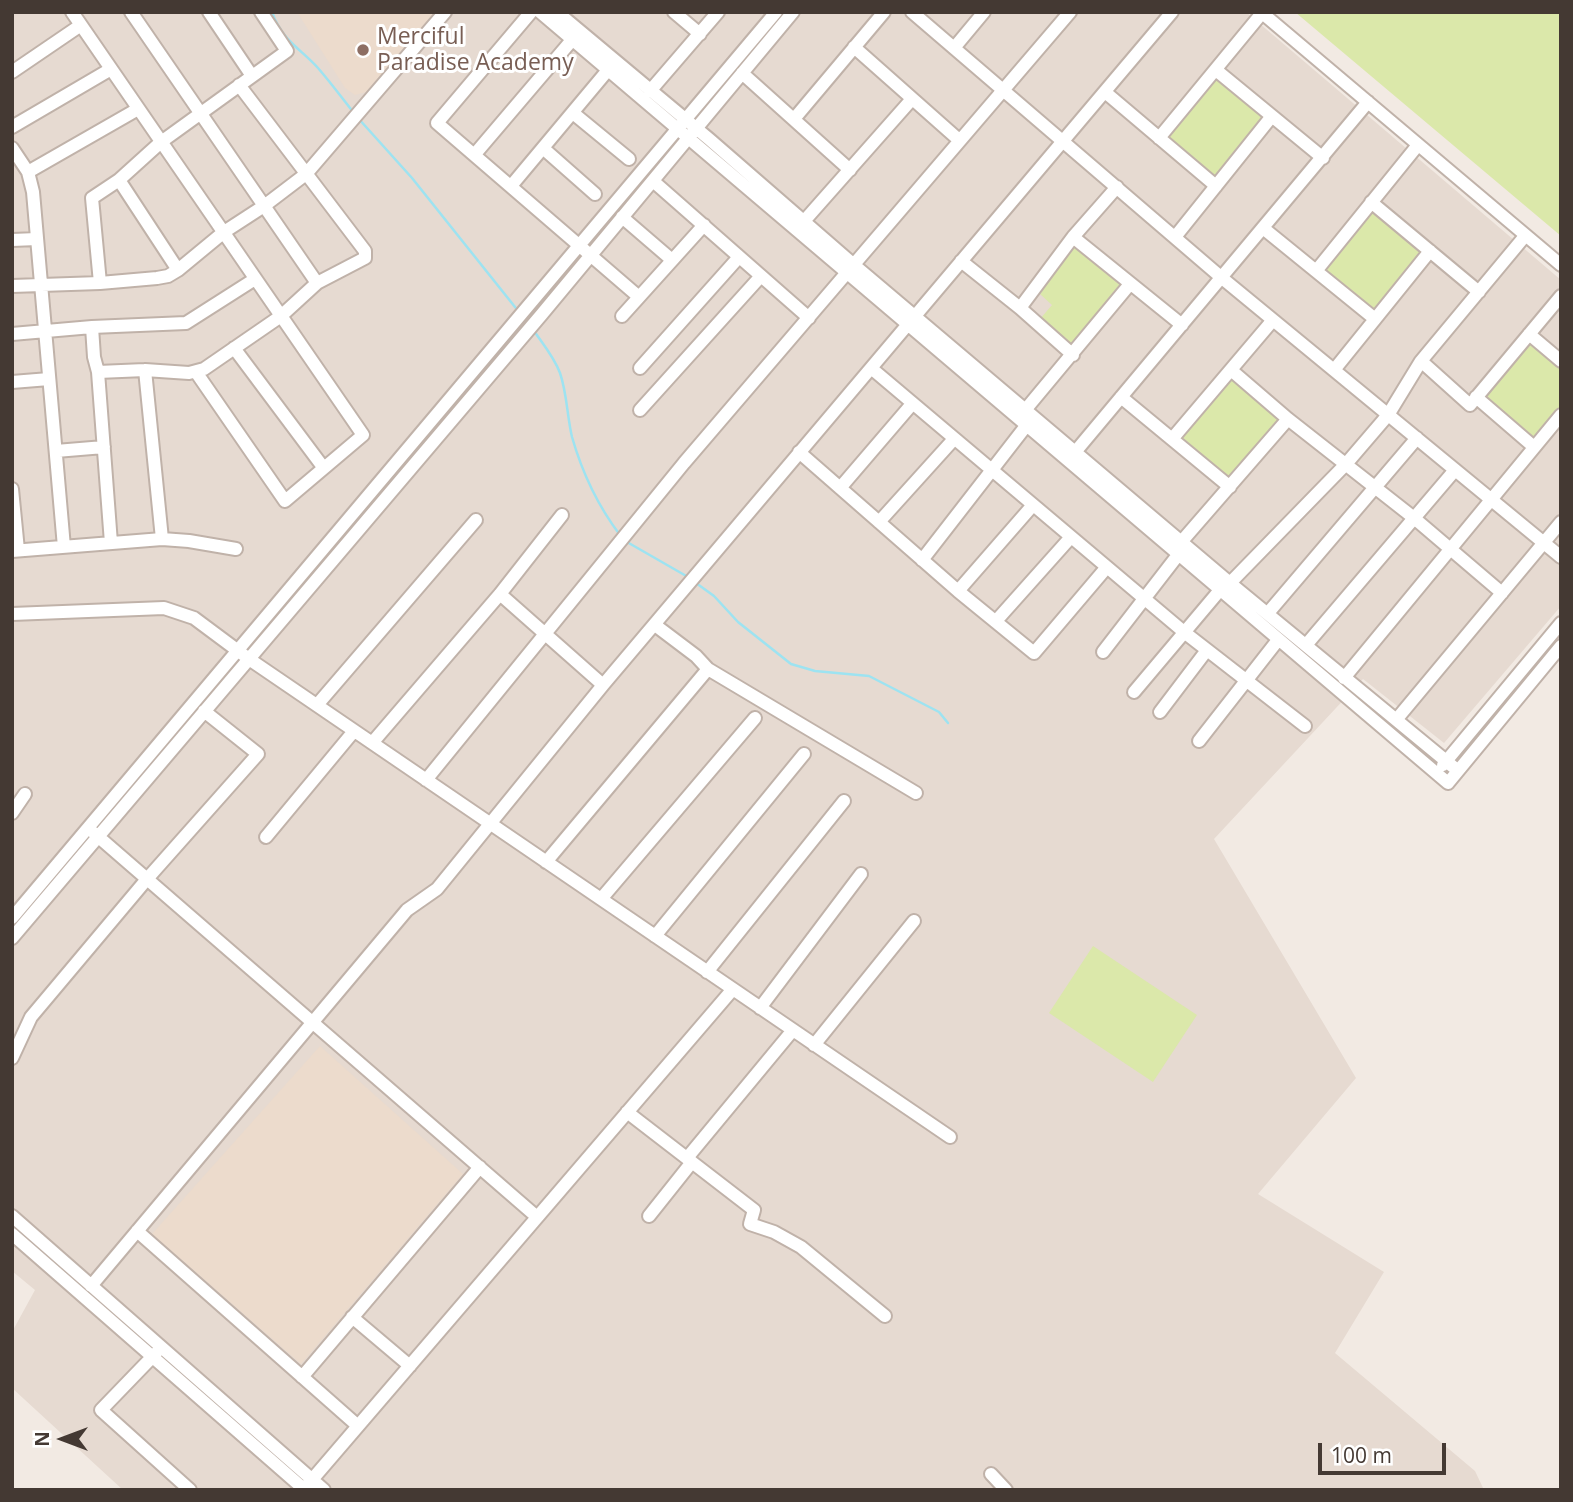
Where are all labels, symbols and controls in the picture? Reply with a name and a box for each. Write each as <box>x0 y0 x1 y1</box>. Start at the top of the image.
place label: Merciful Paradise Academy <box>377 23 574 77</box>
marker: Merciful Paradise Academy <box>355 42 371 58</box>
north arrow <box>28 1404 98 1474</box>
scale bar <box>1321 1428 1449 1472</box>
text: N <box>29 1431 55 1447</box>
text: 100 m <box>1331 1441 1392 1469</box>

